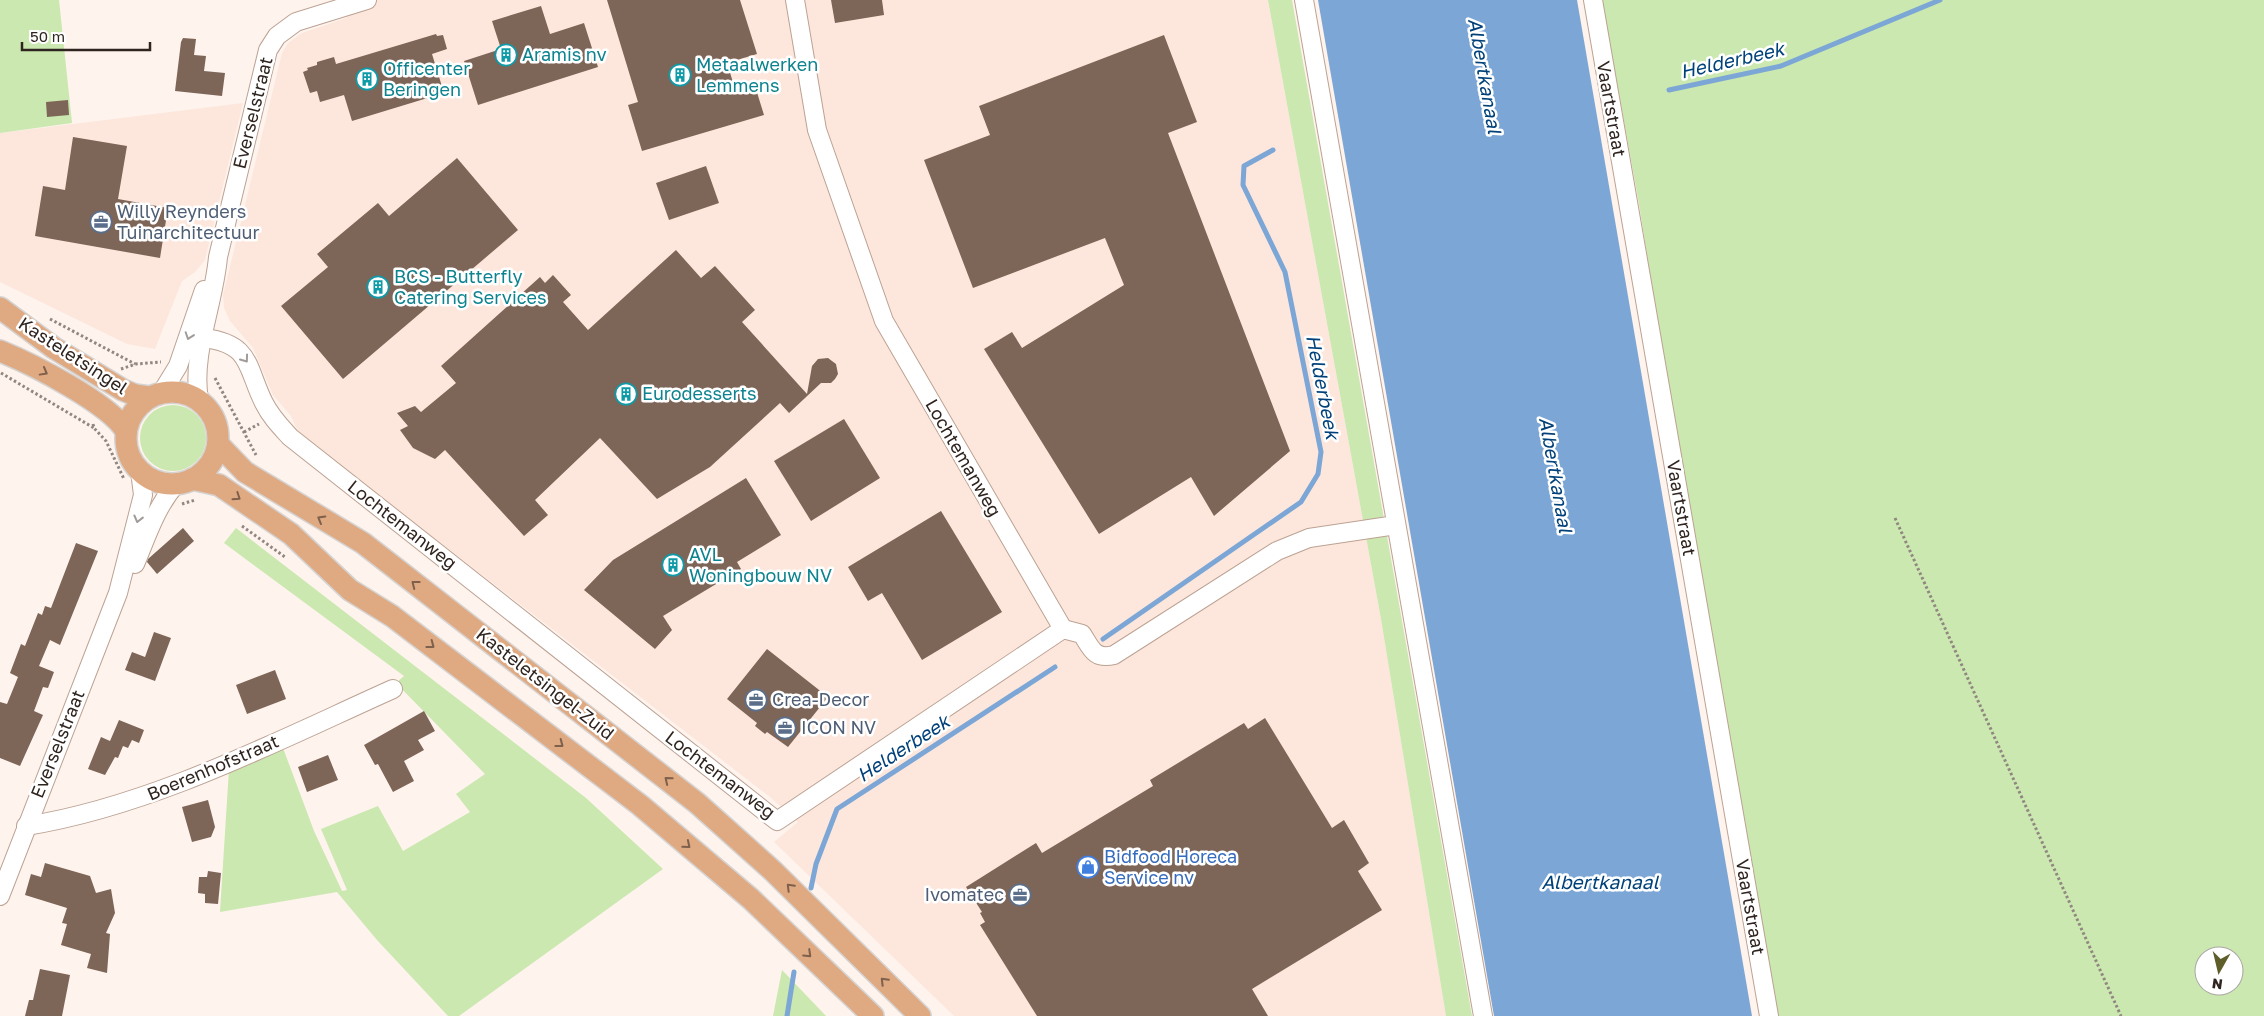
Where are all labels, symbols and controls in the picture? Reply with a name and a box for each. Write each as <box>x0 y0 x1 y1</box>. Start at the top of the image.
water label: Albertkanaal <box>1464 16 1507 136</box>
scale bar <box>22 20 150 52</box>
text: 50 m <box>30 27 65 45</box>
water label: Helderbeek <box>1678 36 1788 83</box>
building icon: Aramis nv <box>494 43 518 67</box>
place label: Aramis nv <box>522 43 607 65</box>
place label: Metaalwerken Lemmens <box>696 53 818 96</box>
street label: Everselstraat <box>227 54 277 171</box>
place label: Officenter Beringen <box>383 57 470 100</box>
street label: Vaartstraat <box>1593 59 1631 158</box>
building icon: Metaalwerken Lemmens <box>668 63 692 87</box>
building icon: Officenter Beringen <box>355 67 379 91</box>
place label: Willy Reynders Tuinarchitectuur <box>117 200 260 243</box>
office icon: Willy Reynders Tuinarchitectuur <box>89 210 113 234</box>
place label: BCS - Butterfly Catering Services <box>394 265 547 308</box>
building icon: BCS - Butterfly Catering Services <box>366 275 390 299</box>
street label: Kasteletsingel <box>15 312 132 399</box>
one-way arrow <box>184 331 194 339</box>
water label: Helderbeek <box>1302 333 1345 443</box>
one-way arrow <box>239 353 248 363</box>
one-way arrow <box>39 366 48 376</box>
building icon: Eurodesserts <box>614 382 638 406</box>
place label: Eurodesserts <box>642 382 757 404</box>
street label: Lochtemanweg <box>921 395 1006 520</box>
water label: Albertkanaal <box>1535 415 1578 535</box>
street label: Vaartstraat <box>1663 458 1701 557</box>
street label: Lochtemanweg <box>344 475 461 574</box>
one-way arrow <box>231 491 241 500</box>
one-way arrow <box>133 515 143 523</box>
one-way arrow <box>317 515 326 525</box>
place label: AVL Woningbouw NV <box>689 543 832 586</box>
building icon: AVL Woningbouw NV <box>661 553 685 577</box>
one-way arrow <box>412 581 421 589</box>
street label: Kasteletsingel-Zuid <box>472 623 619 744</box>
one-way arrow <box>425 640 434 648</box>
street label: Everselstraat <box>25 686 89 801</box>
office icon: Crea-Decor <box>744 688 768 712</box>
place label: Crea-Decor <box>772 688 869 710</box>
water label: Helderbeek <box>852 708 955 786</box>
office icon: ICON NV <box>773 716 797 740</box>
place label: ICON NV <box>801 716 876 738</box>
street label: Lochtemanweg <box>661 726 780 823</box>
street label: Boerenhofstraat <box>143 729 282 805</box>
one-way arrow <box>554 738 564 747</box>
one-way arrow <box>665 777 674 785</box>
one-way arrow <box>681 840 690 848</box>
place label: Bidfood Horeca Service nv <box>1104 845 1237 888</box>
shop icon: Bidfood Horeca Service nv <box>1076 855 1100 879</box>
street label: Vaartstraat <box>1732 857 1770 956</box>
water label: Albertkanaal <box>1541 870 1659 893</box>
place label: Ivomatec <box>924 883 1004 905</box>
office icon: Ivomatec <box>1008 883 1032 907</box>
one-way arrow <box>786 884 795 893</box>
north arrow <box>2194 946 2244 996</box>
one-way arrow <box>802 948 811 957</box>
text: N <box>2211 975 2224 994</box>
one-way arrow <box>881 978 890 987</box>

